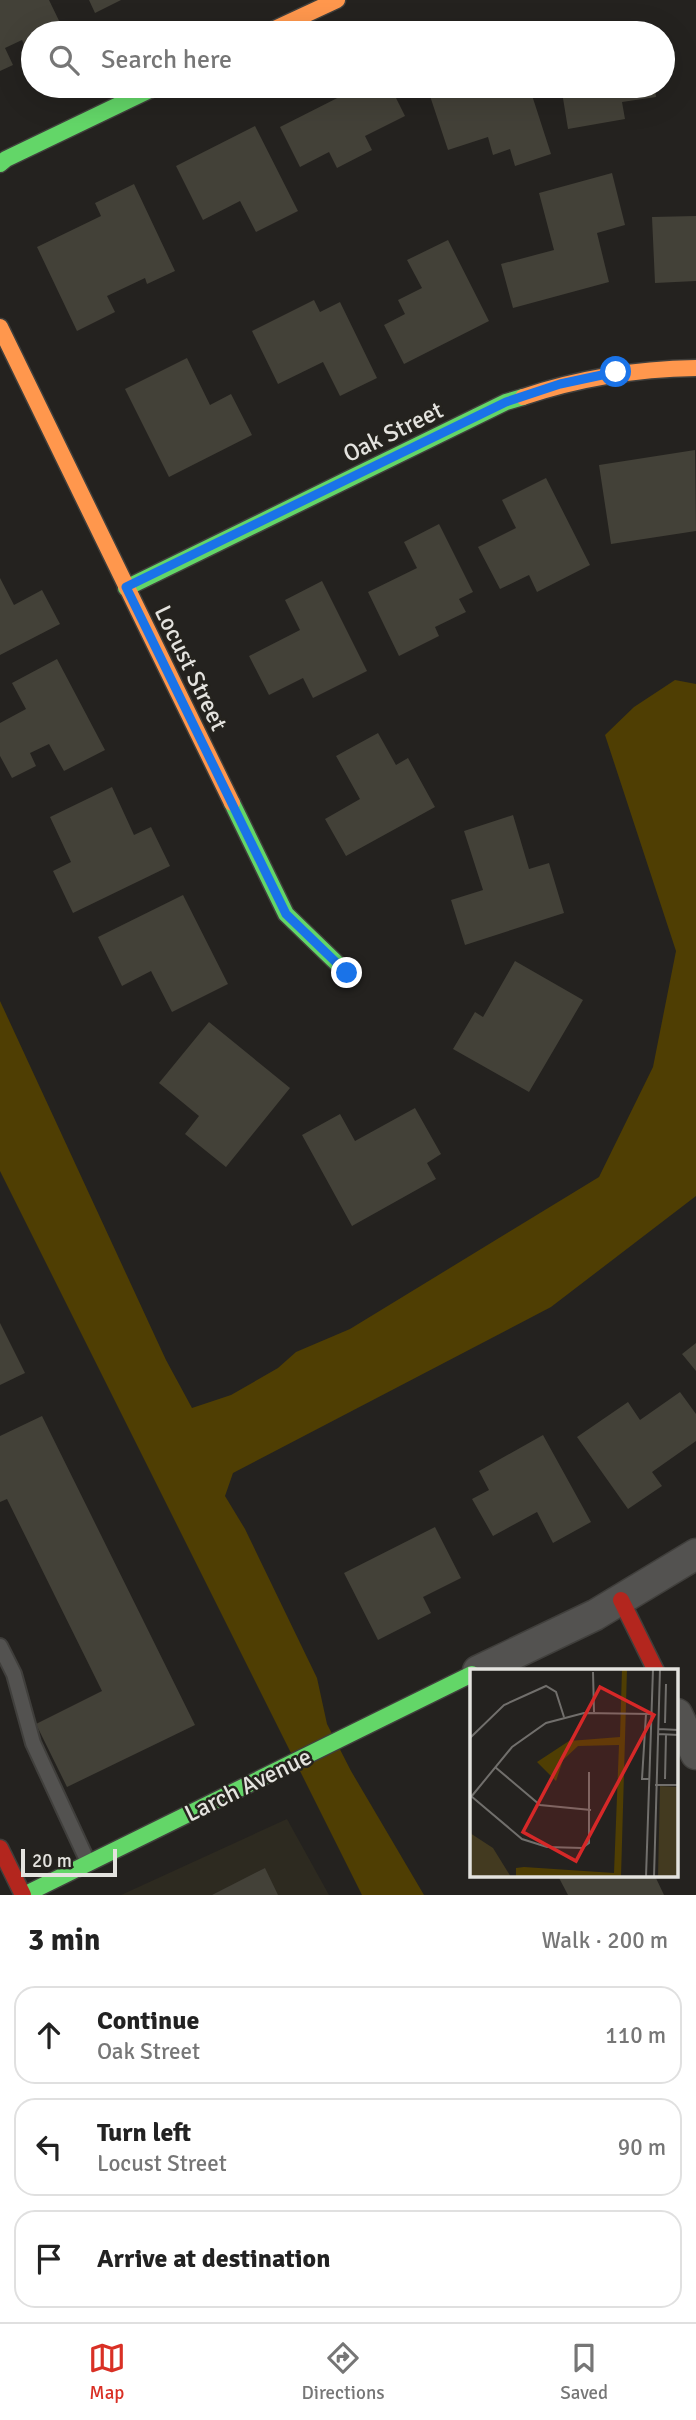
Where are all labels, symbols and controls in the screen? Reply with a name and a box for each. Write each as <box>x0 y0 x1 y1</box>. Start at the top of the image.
search box <box>21 21 675 98</box>
icon: search <box>45 41 83 79</box>
text: Search here <box>101 44 232 76</box>
route start <box>600 356 631 387</box>
street label: Oak Street <box>338 395 448 469</box>
street label: Locust Street <box>148 601 234 735</box>
route end <box>331 957 362 988</box>
inset map <box>470 1669 678 1878</box>
street label: Larch Avenue <box>180 1741 316 1829</box>
scale bar <box>21 1846 117 1878</box>
text: 20 m <box>32 1849 72 1873</box>
text: 3 min <box>28 1922 100 1959</box>
text: Walk · 200 m <box>542 1926 668 1955</box>
text: Continue <box>97 2005 199 2037</box>
icon: ahead <box>30 2016 68 2054</box>
text: 110 m <box>605 2021 666 2050</box>
text: Oak Street <box>97 2037 200 2066</box>
text: Turn left <box>97 2117 191 2149</box>
icon: left <box>30 2128 68 2166</box>
text: 90 m <box>618 2133 666 2162</box>
text: Locust Street <box>97 2149 227 2178</box>
icon: arrive <box>30 2240 68 2278</box>
text: Arrive at destination <box>97 2243 330 2275</box>
tab: Map <box>88 2339 126 2405</box>
tab: Directions <box>302 2339 385 2405</box>
tab: Saved <box>560 2339 608 2405</box>

